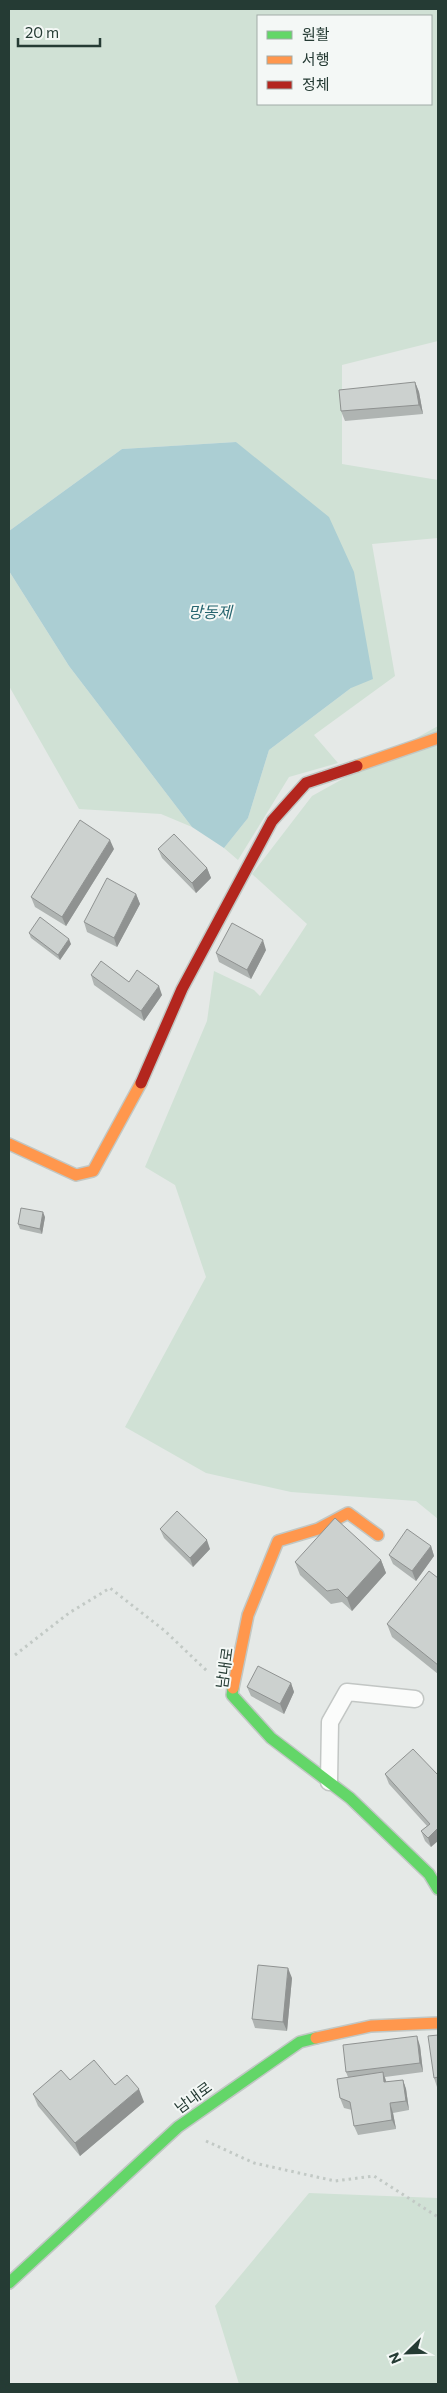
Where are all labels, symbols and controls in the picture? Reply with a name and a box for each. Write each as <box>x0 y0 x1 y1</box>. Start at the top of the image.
scale bar <box>18 15 100 47</box>
legend <box>257 15 432 105</box>
text: 20 m <box>25 23 59 41</box>
text: 원활 <box>302 25 330 43</box>
text: 서행 <box>302 50 330 68</box>
text: 정체 <box>302 75 330 93</box>
water label: 망동제 <box>188 602 234 621</box>
street label: 남내로 <box>212 1646 236 1690</box>
street label: 남내로 <box>171 2078 215 2116</box>
north arrow <box>382 2328 432 2378</box>
text: N <box>385 2350 404 2366</box>

